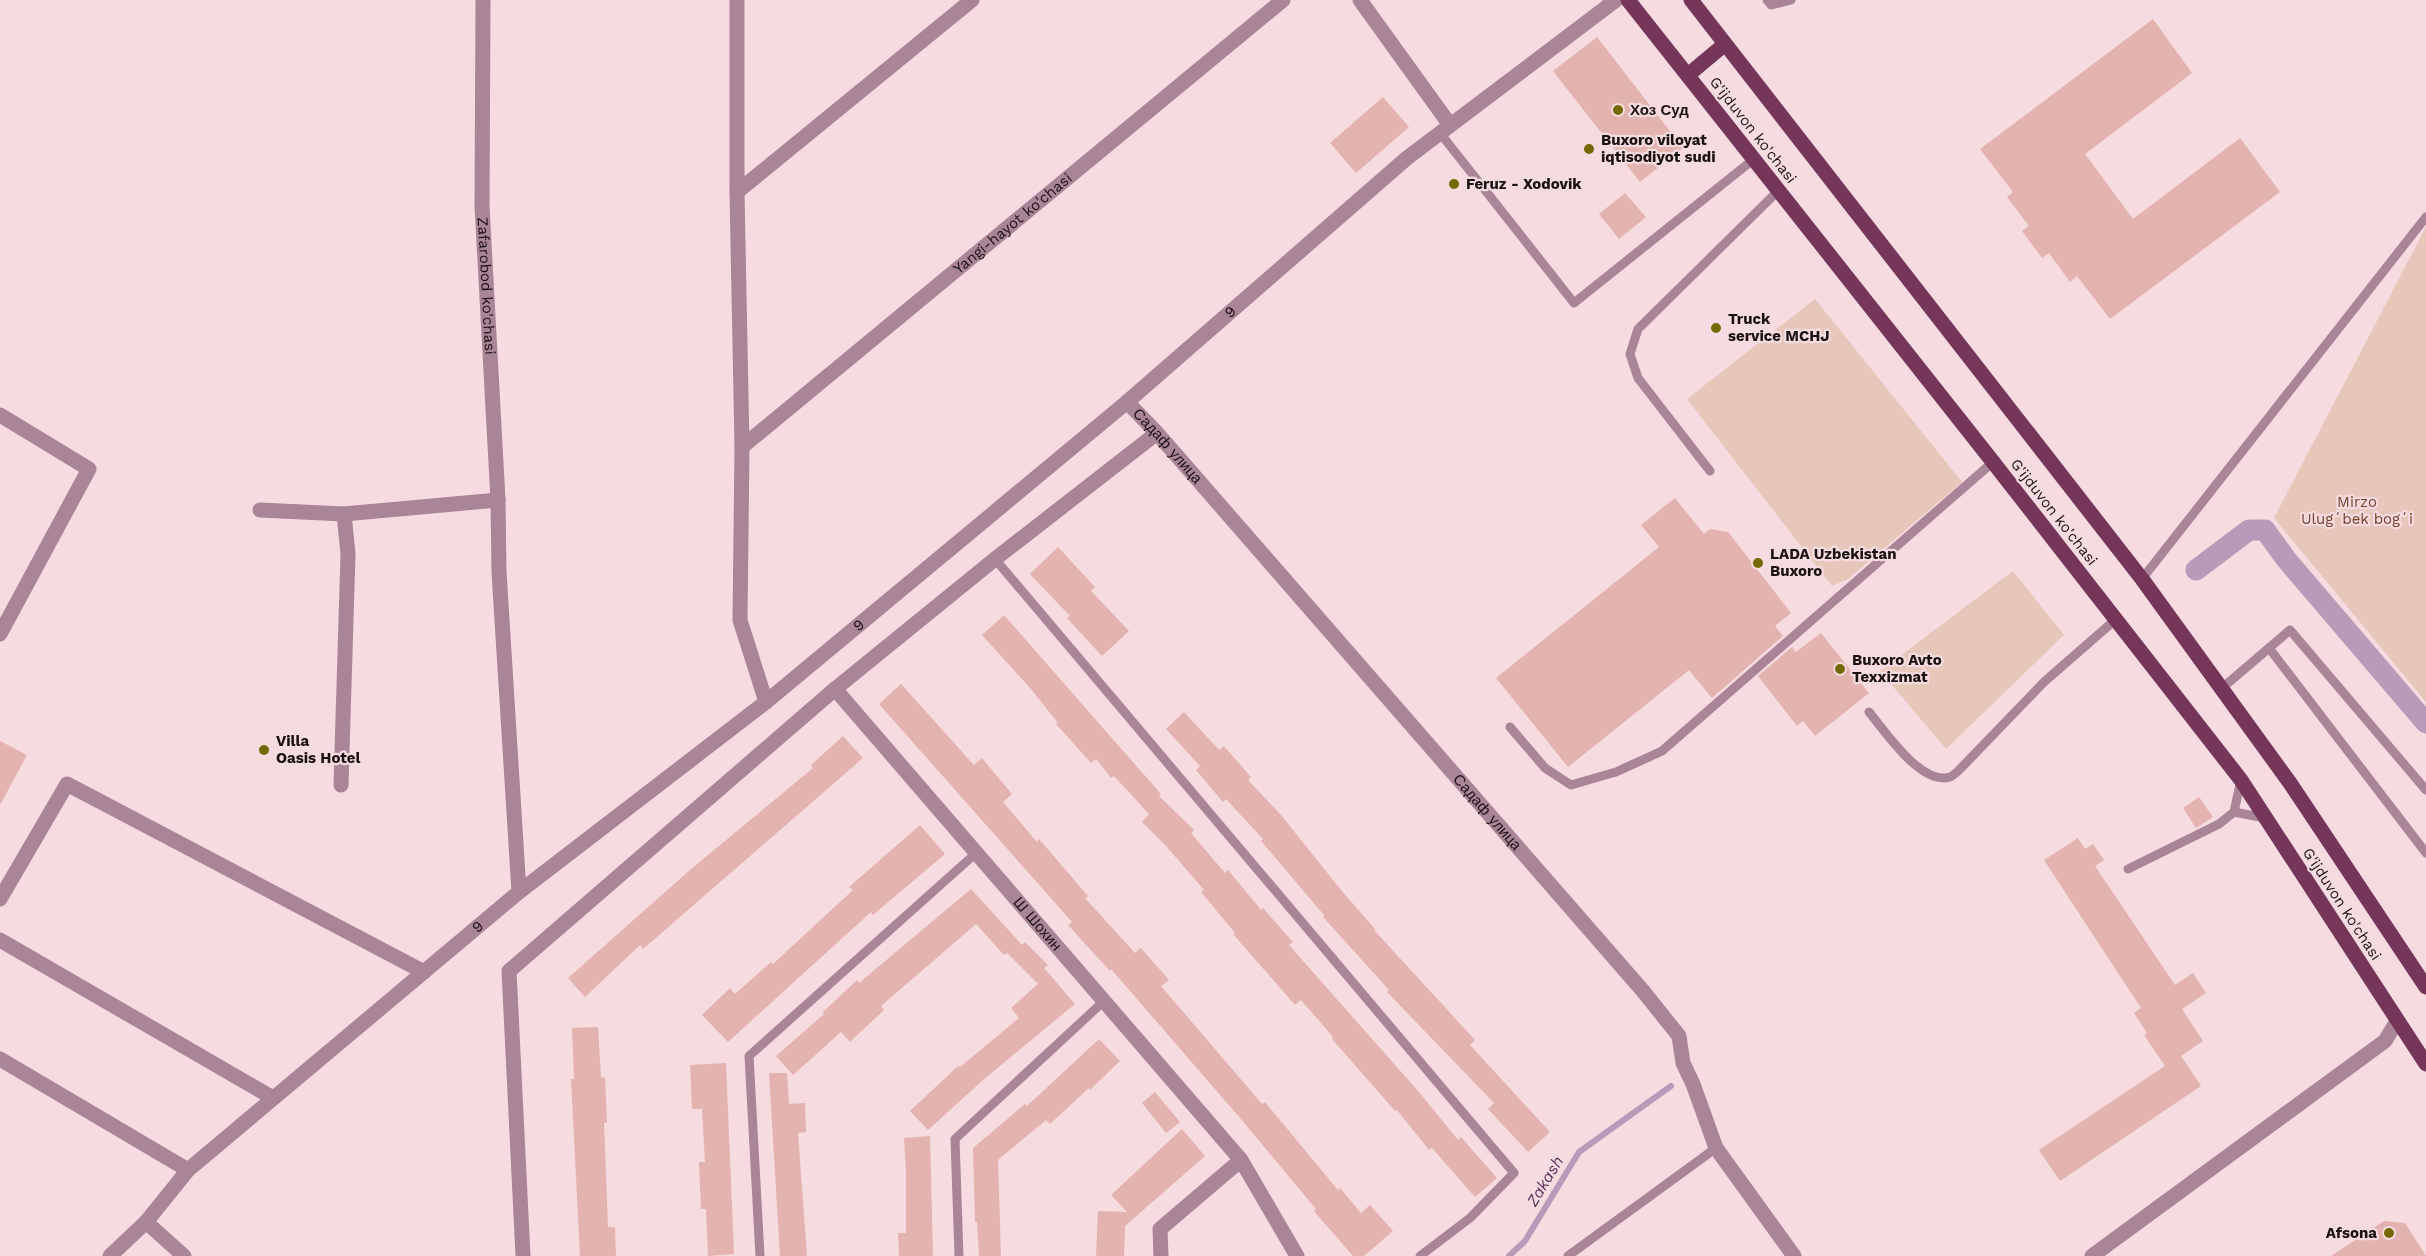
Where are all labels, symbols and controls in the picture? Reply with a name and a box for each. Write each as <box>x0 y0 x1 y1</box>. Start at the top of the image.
street label: G'ijduvon ko'chasi <box>1706 73 1800 187</box>
place label: Хоз Суд <box>1630 101 1689 119</box>
marker: Хоз Суд <box>1611 103 1625 117</box>
place label: Buxoro viloyat iqtisodiyot sudi <box>1601 131 1716 166</box>
marker: Buxoro viloyat iqtisodiyot sudi <box>1582 142 1596 156</box>
street label: Yangi-hayot ko'chasi <box>950 169 1076 278</box>
place label: Feruz - Xodovik <box>1466 175 1582 193</box>
marker: Feruz - Xodovik <box>1447 177 1461 191</box>
street label: Zafarobod ko'chasi <box>474 217 499 355</box>
street label: 9 <box>1221 302 1240 322</box>
place label: Truck service MCHJ <box>1728 310 1830 345</box>
marker: Truck service MCHJ <box>1709 321 1723 335</box>
street label: Садаф улица <box>1129 405 1207 488</box>
street label: G'ijduvon ko'chasi <box>2007 455 2101 569</box>
park label: Mirzo Ulugʻbek bogʻi <box>2301 493 2413 528</box>
place label: LADA Uzbekistan Buxoro <box>1770 545 1897 580</box>
marker: LADA Uzbekistan Buxoro <box>1751 556 1765 570</box>
street label: 9 <box>849 615 868 635</box>
place label: Buxoro Avto Texxizmat <box>1852 651 1942 686</box>
marker: Buxoro Avto Texxizmat <box>1833 662 1847 676</box>
place label: Villa Oasis Hotel <box>276 732 361 767</box>
marker: Villa Oasis Hotel <box>257 743 271 757</box>
street label: Садаф улица <box>1449 770 1526 854</box>
street label: G'ijduvon ko'chasi <box>2299 844 2385 964</box>
street label: Ш Шохин <box>1009 893 1065 954</box>
street label: 9 <box>468 917 487 937</box>
water label: Zakash <box>1522 1153 1567 1210</box>
place label: Afsona <box>2326 1224 2377 1242</box>
marker: Afsona <box>2382 1226 2396 1240</box>

